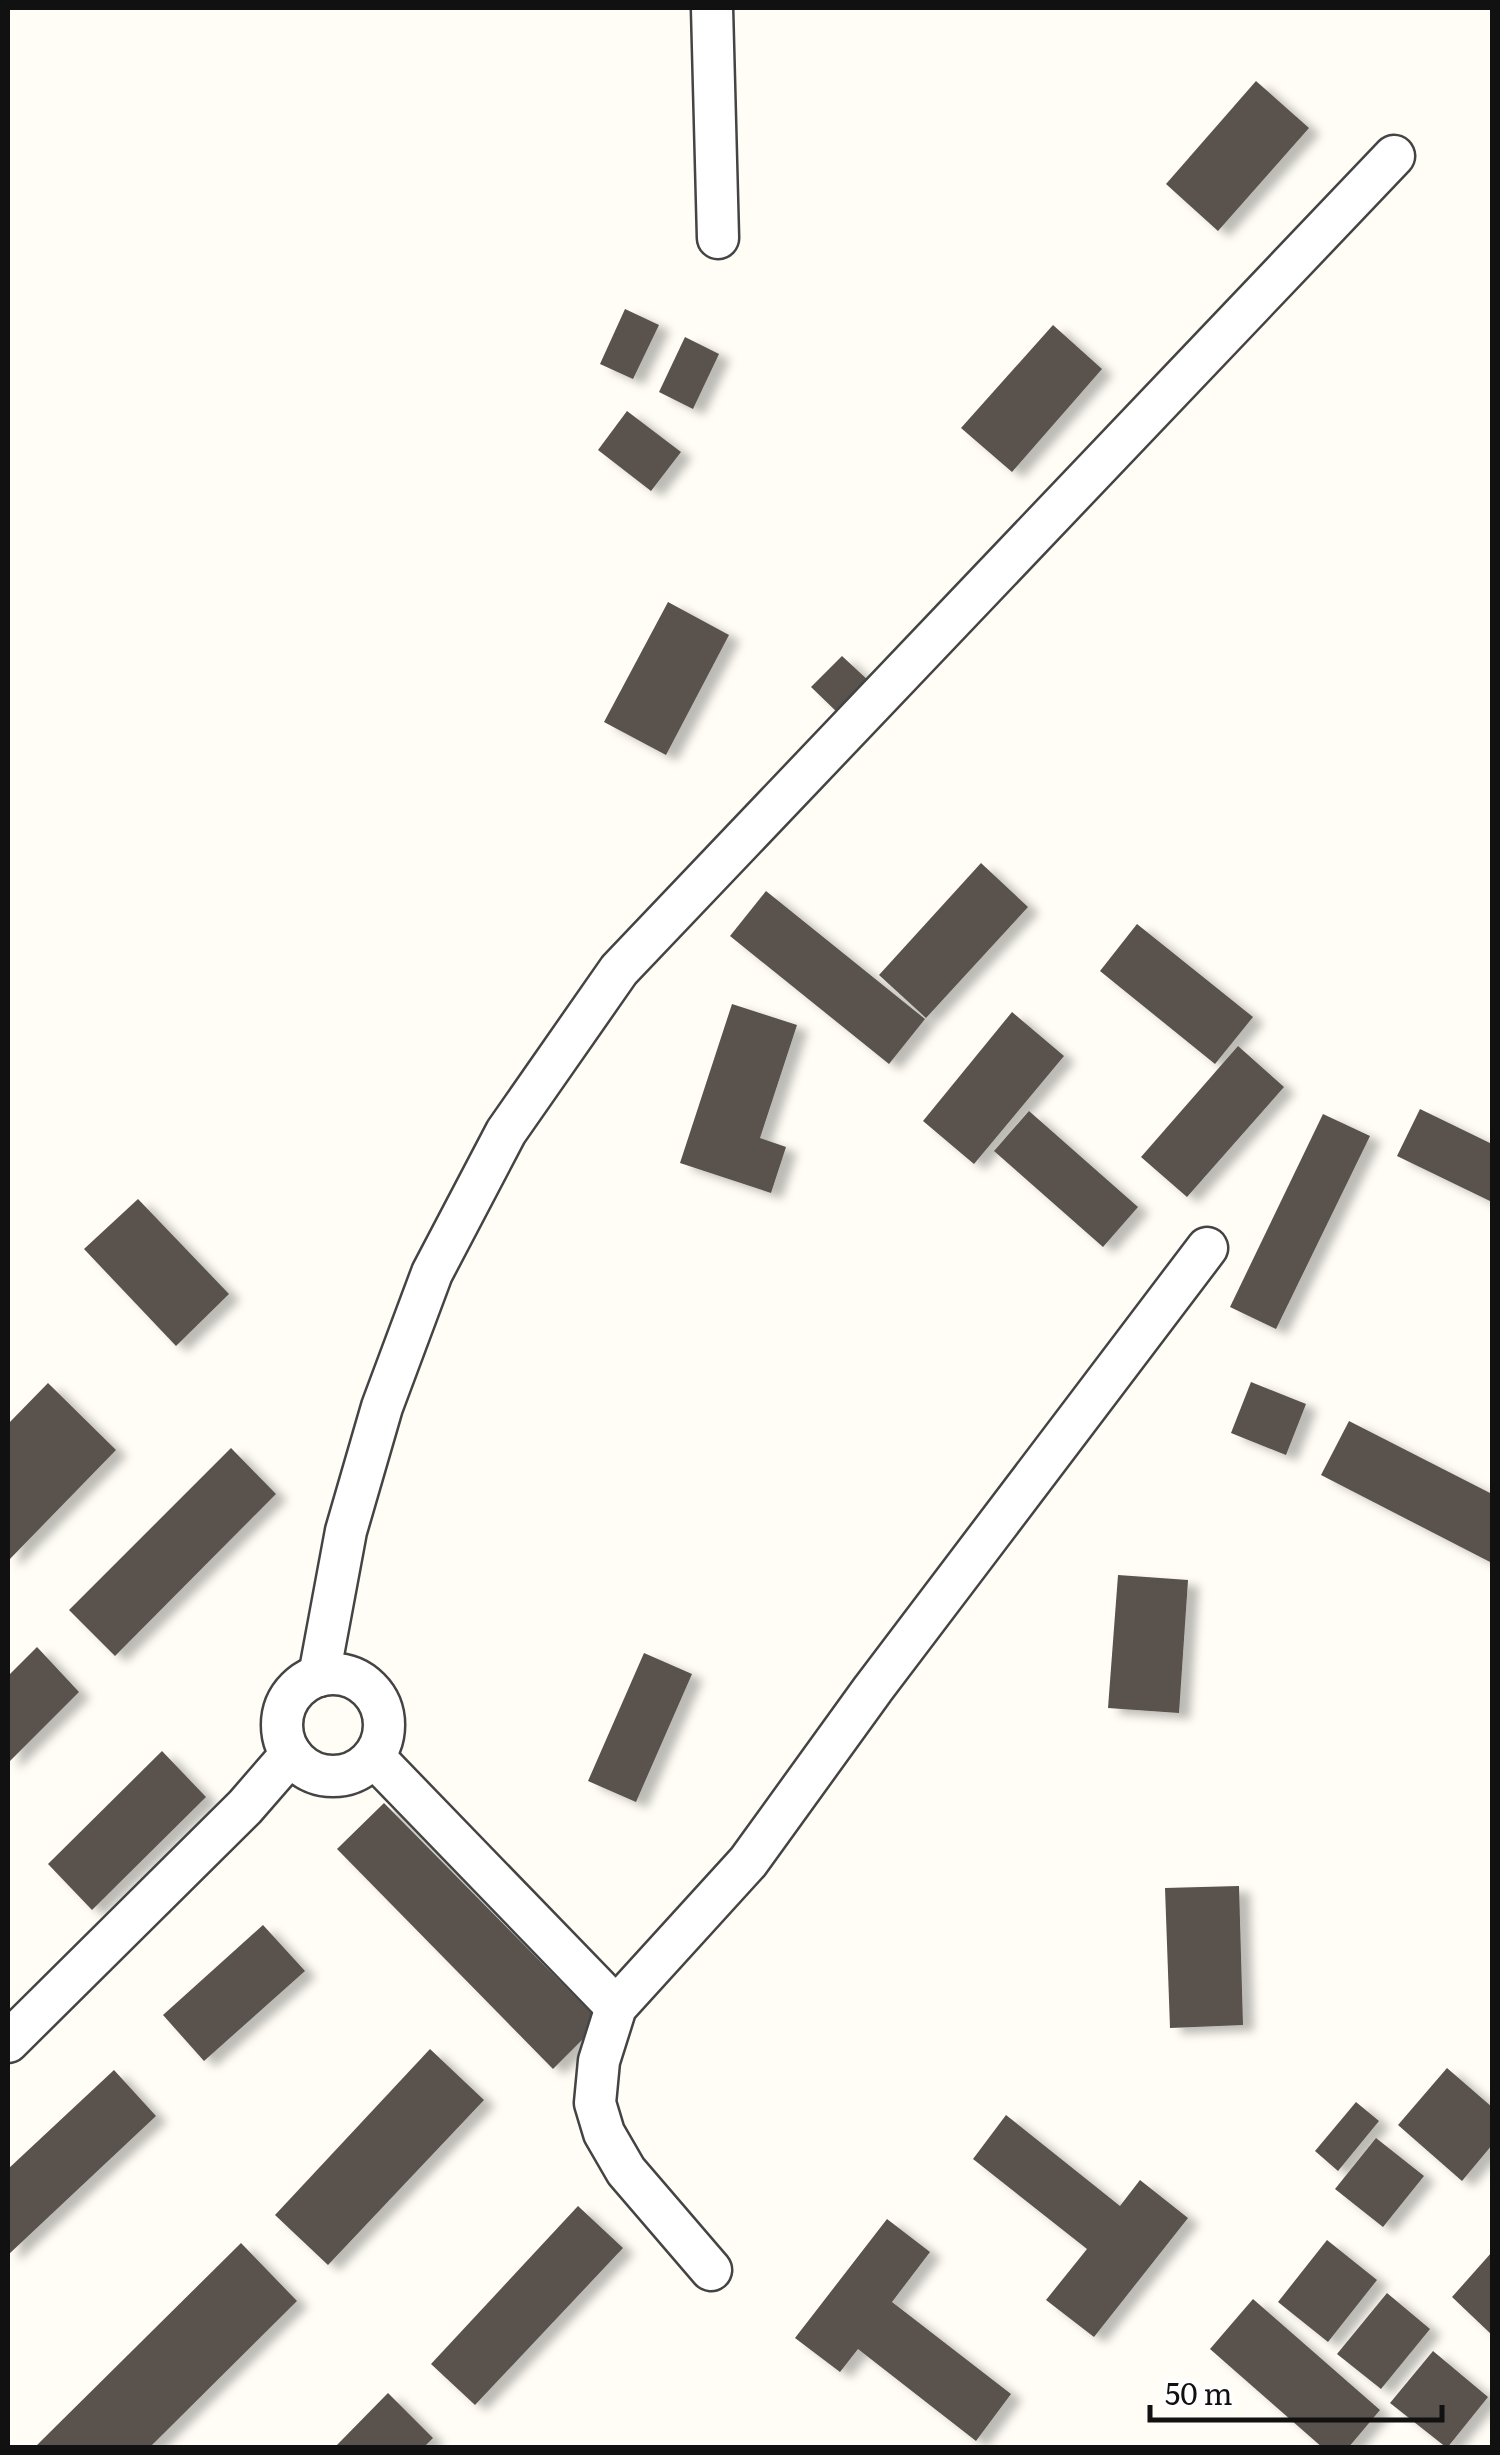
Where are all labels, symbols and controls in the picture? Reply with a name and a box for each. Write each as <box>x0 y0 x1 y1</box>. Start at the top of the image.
scale bar <box>1150 2360 1442 2422</box>
text: 50 m <box>1165 2370 1233 2414</box>

